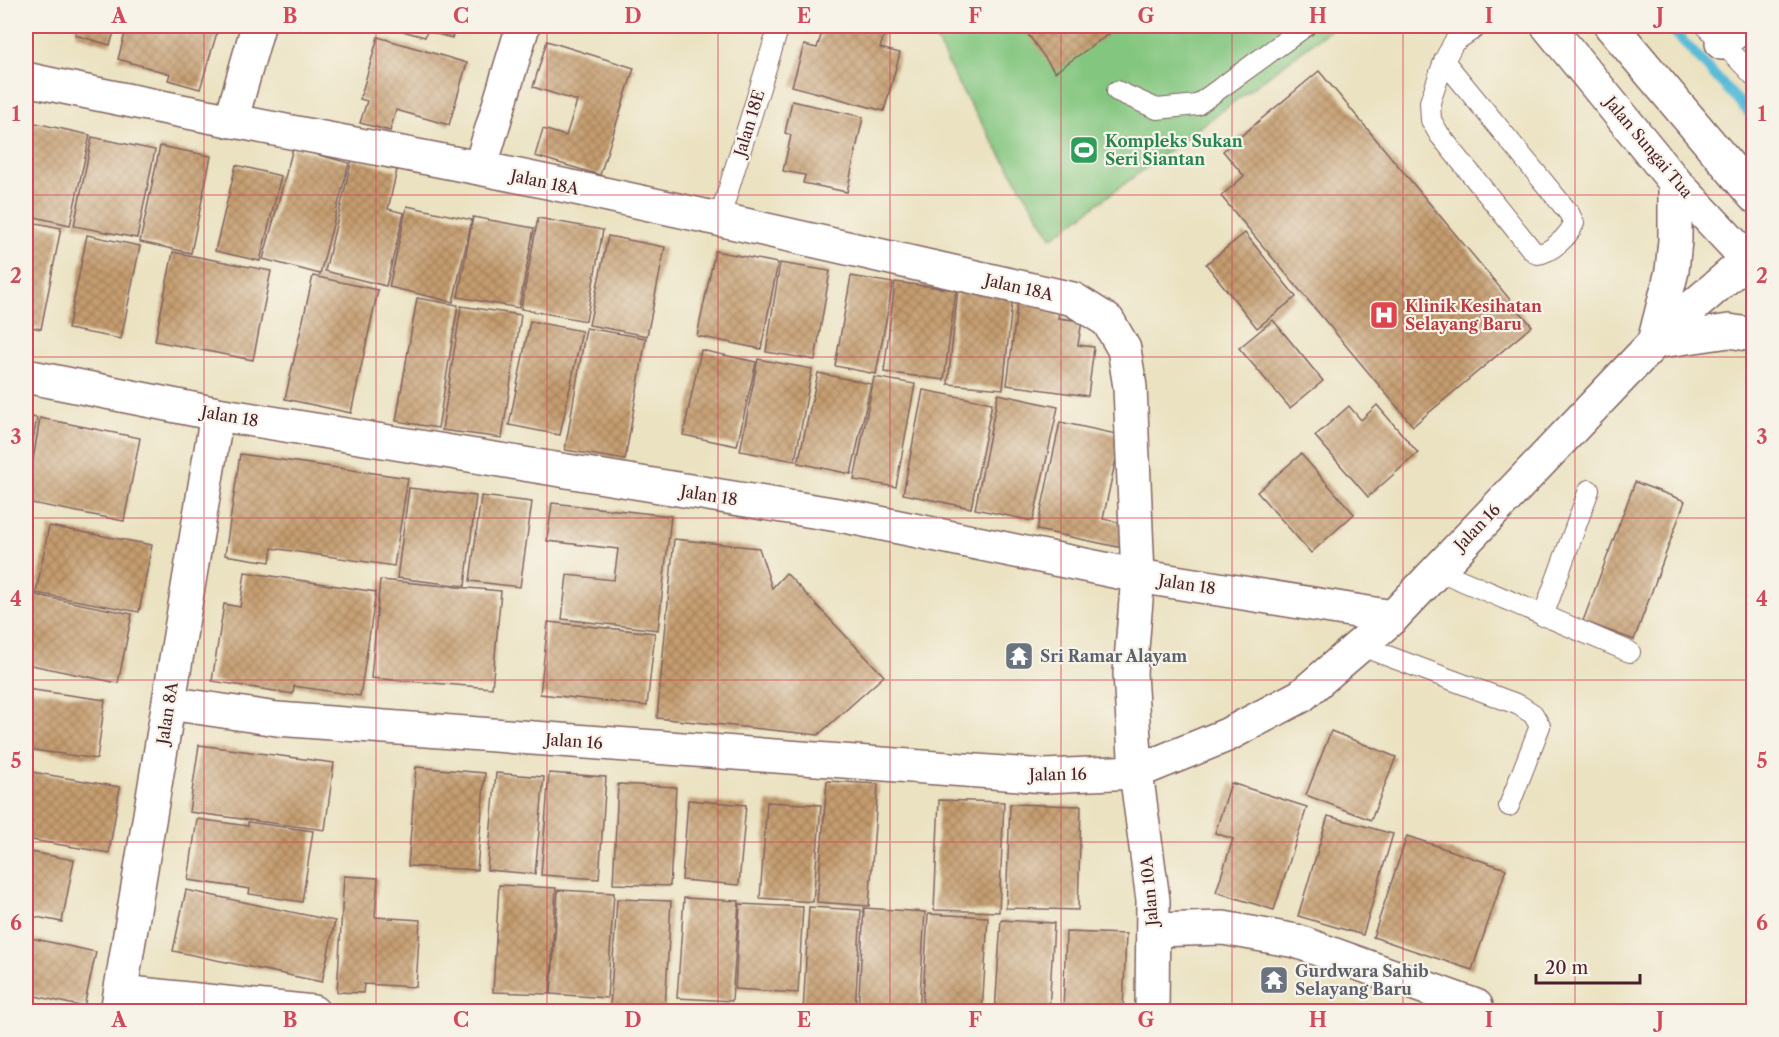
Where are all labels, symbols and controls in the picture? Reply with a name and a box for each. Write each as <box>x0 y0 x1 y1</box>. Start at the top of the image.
text: A <box>110 4 127 28</box>
text: B <box>283 4 298 28</box>
text: C <box>453 4 469 28</box>
text: D <box>624 4 642 28</box>
text: E <box>797 4 811 28</box>
text: F <box>968 4 982 28</box>
text: G <box>1138 4 1155 28</box>
text: H <box>1309 4 1327 28</box>
text: I <box>1485 4 1493 28</box>
text: J <box>1652 4 1664 28</box>
street label: Jalan 18E <box>729 87 769 162</box>
street label: Jalan Sungai Tua <box>1599 90 1698 202</box>
text: 1 <box>12 102 21 126</box>
text: 1 <box>1758 102 1767 126</box>
place label: Kompleks Sukan Seri Siantan <box>1105 131 1243 169</box>
sports icon: Kompleks Sukan Seri Siantan <box>1068 134 1100 166</box>
street label: Jalan 18A <box>506 164 582 199</box>
text: 2 <box>10 264 22 288</box>
text: 2 <box>1756 264 1768 288</box>
street label: Jalan 18A <box>980 269 1056 305</box>
place label: Klinik Kesihatan Selayang Baru <box>1405 296 1542 334</box>
hospital icon: Klinik Kesihatan Selayang Baru <box>1368 299 1400 331</box>
street label: Jalan 18 <box>197 401 260 431</box>
text: 3 <box>10 425 22 449</box>
text: 3 <box>1756 425 1768 449</box>
street label: Jalan 18 <box>676 480 739 509</box>
street label: Jalan 16 <box>1448 499 1504 557</box>
street label: Jalan 18 <box>1154 569 1217 598</box>
text: 4 <box>10 587 22 611</box>
text: 4 <box>1756 587 1768 611</box>
temple icon: Sri Ramar Alayam <box>1003 640 1035 672</box>
place label: Sri Ramar Alayam <box>1040 646 1187 666</box>
street label: Jalan 8A <box>152 679 182 748</box>
street label: Jalan 16 <box>542 729 603 753</box>
text: 5 <box>10 749 22 773</box>
text: 5 <box>1756 749 1768 773</box>
street label: Jalan 16 <box>1026 764 1087 785</box>
street label: Jalan 10A <box>1136 854 1162 930</box>
text: 6 <box>10 911 22 935</box>
text: 6 <box>1756 911 1768 935</box>
scale bar <box>1536 947 1640 985</box>
text: 20 m <box>1545 957 1589 979</box>
place label: Gurdwara Sahib Selayang Baru <box>1295 961 1429 999</box>
temple icon: Gurdwara Sahib Selayang Baru <box>1258 964 1290 996</box>
text: A <box>110 1008 127 1032</box>
text: B <box>283 1008 298 1032</box>
text: C <box>453 1008 469 1032</box>
text: D <box>624 1008 642 1032</box>
text: E <box>797 1008 811 1032</box>
text: F <box>968 1008 982 1032</box>
text: G <box>1138 1008 1155 1032</box>
text: H <box>1309 1008 1327 1032</box>
text: I <box>1485 1008 1493 1032</box>
text: J <box>1652 1008 1664 1032</box>

